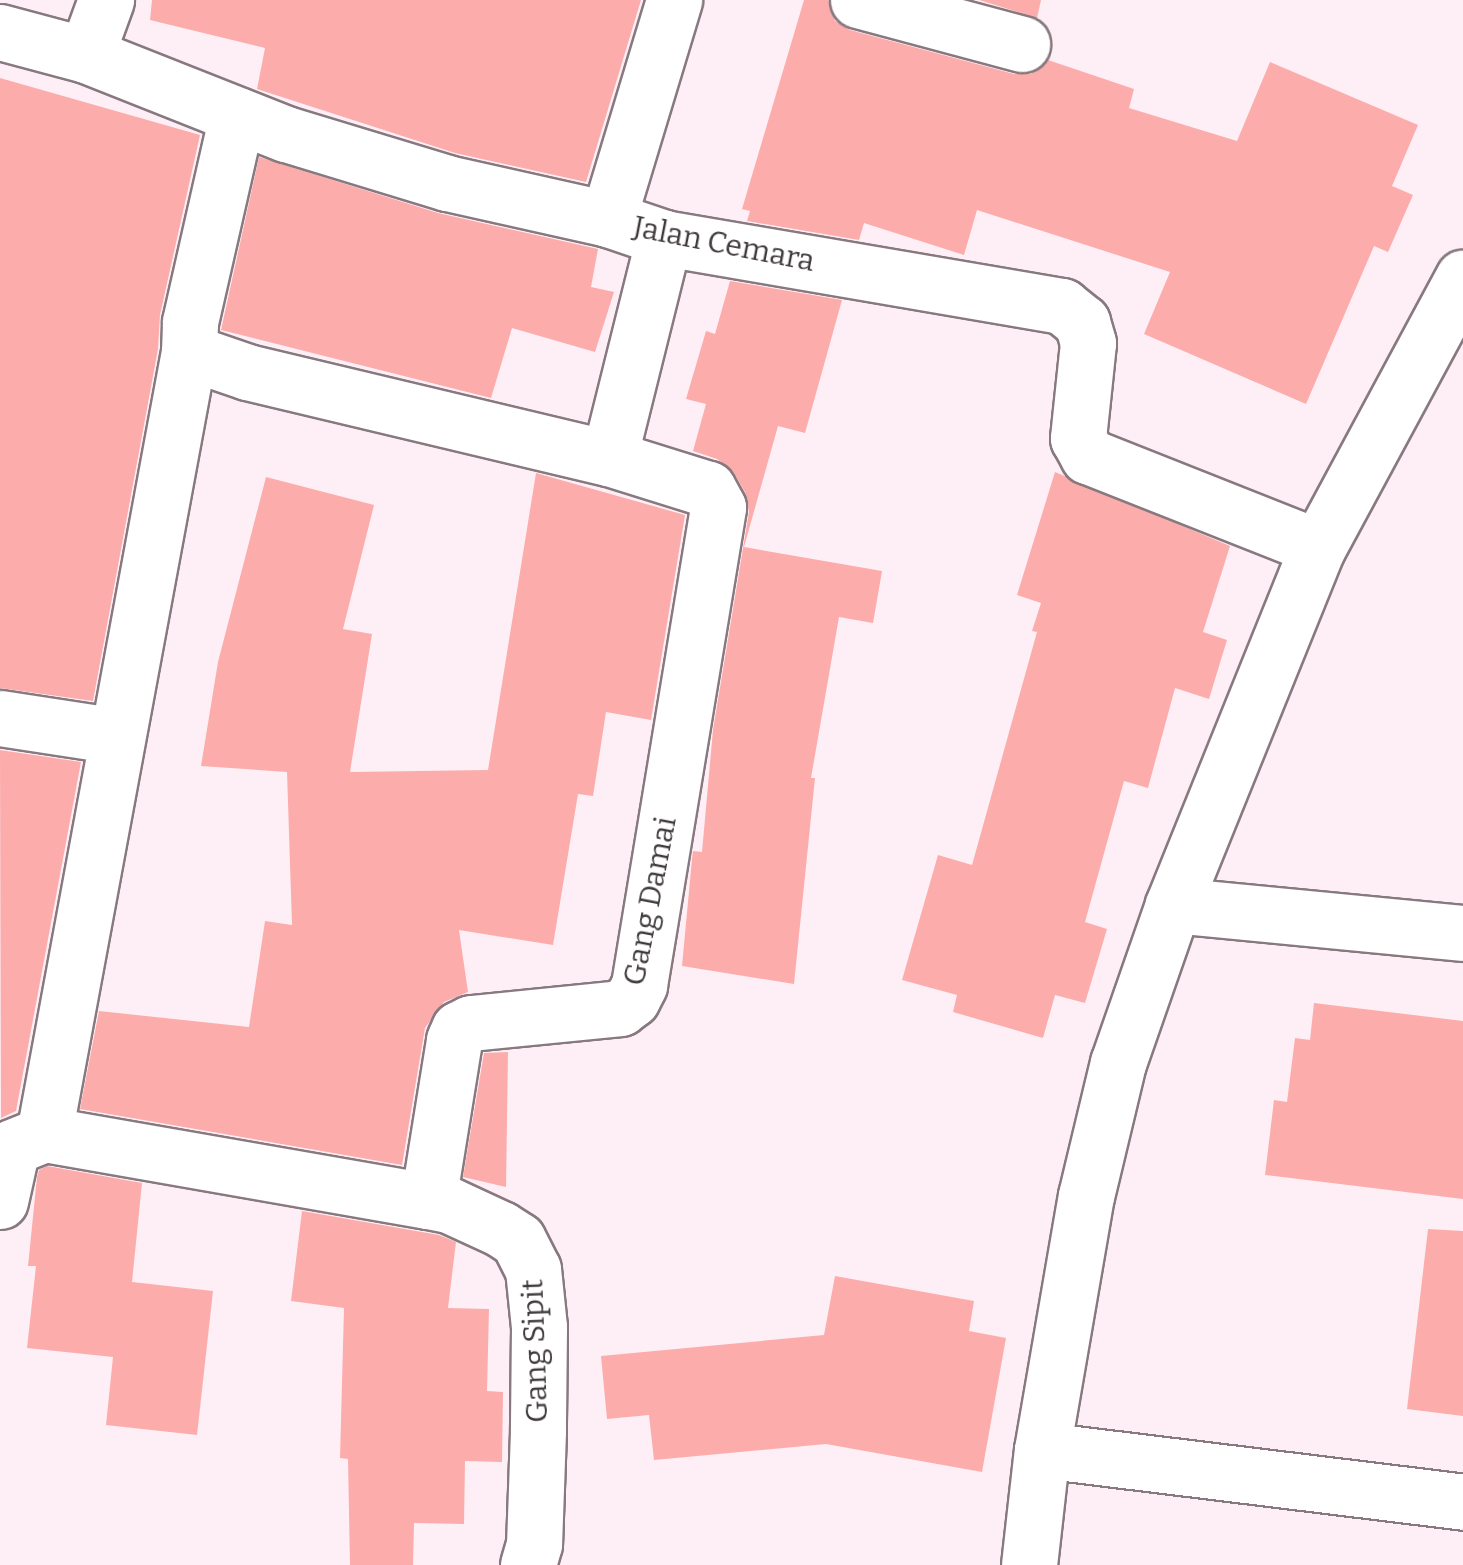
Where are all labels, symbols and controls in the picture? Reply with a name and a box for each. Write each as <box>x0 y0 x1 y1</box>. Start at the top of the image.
street label: Jalan Cemara <box>630 209 818 279</box>
street label: Gang Damai <box>616 814 684 988</box>
street label: Gang Sipit <box>515 1279 555 1423</box>

